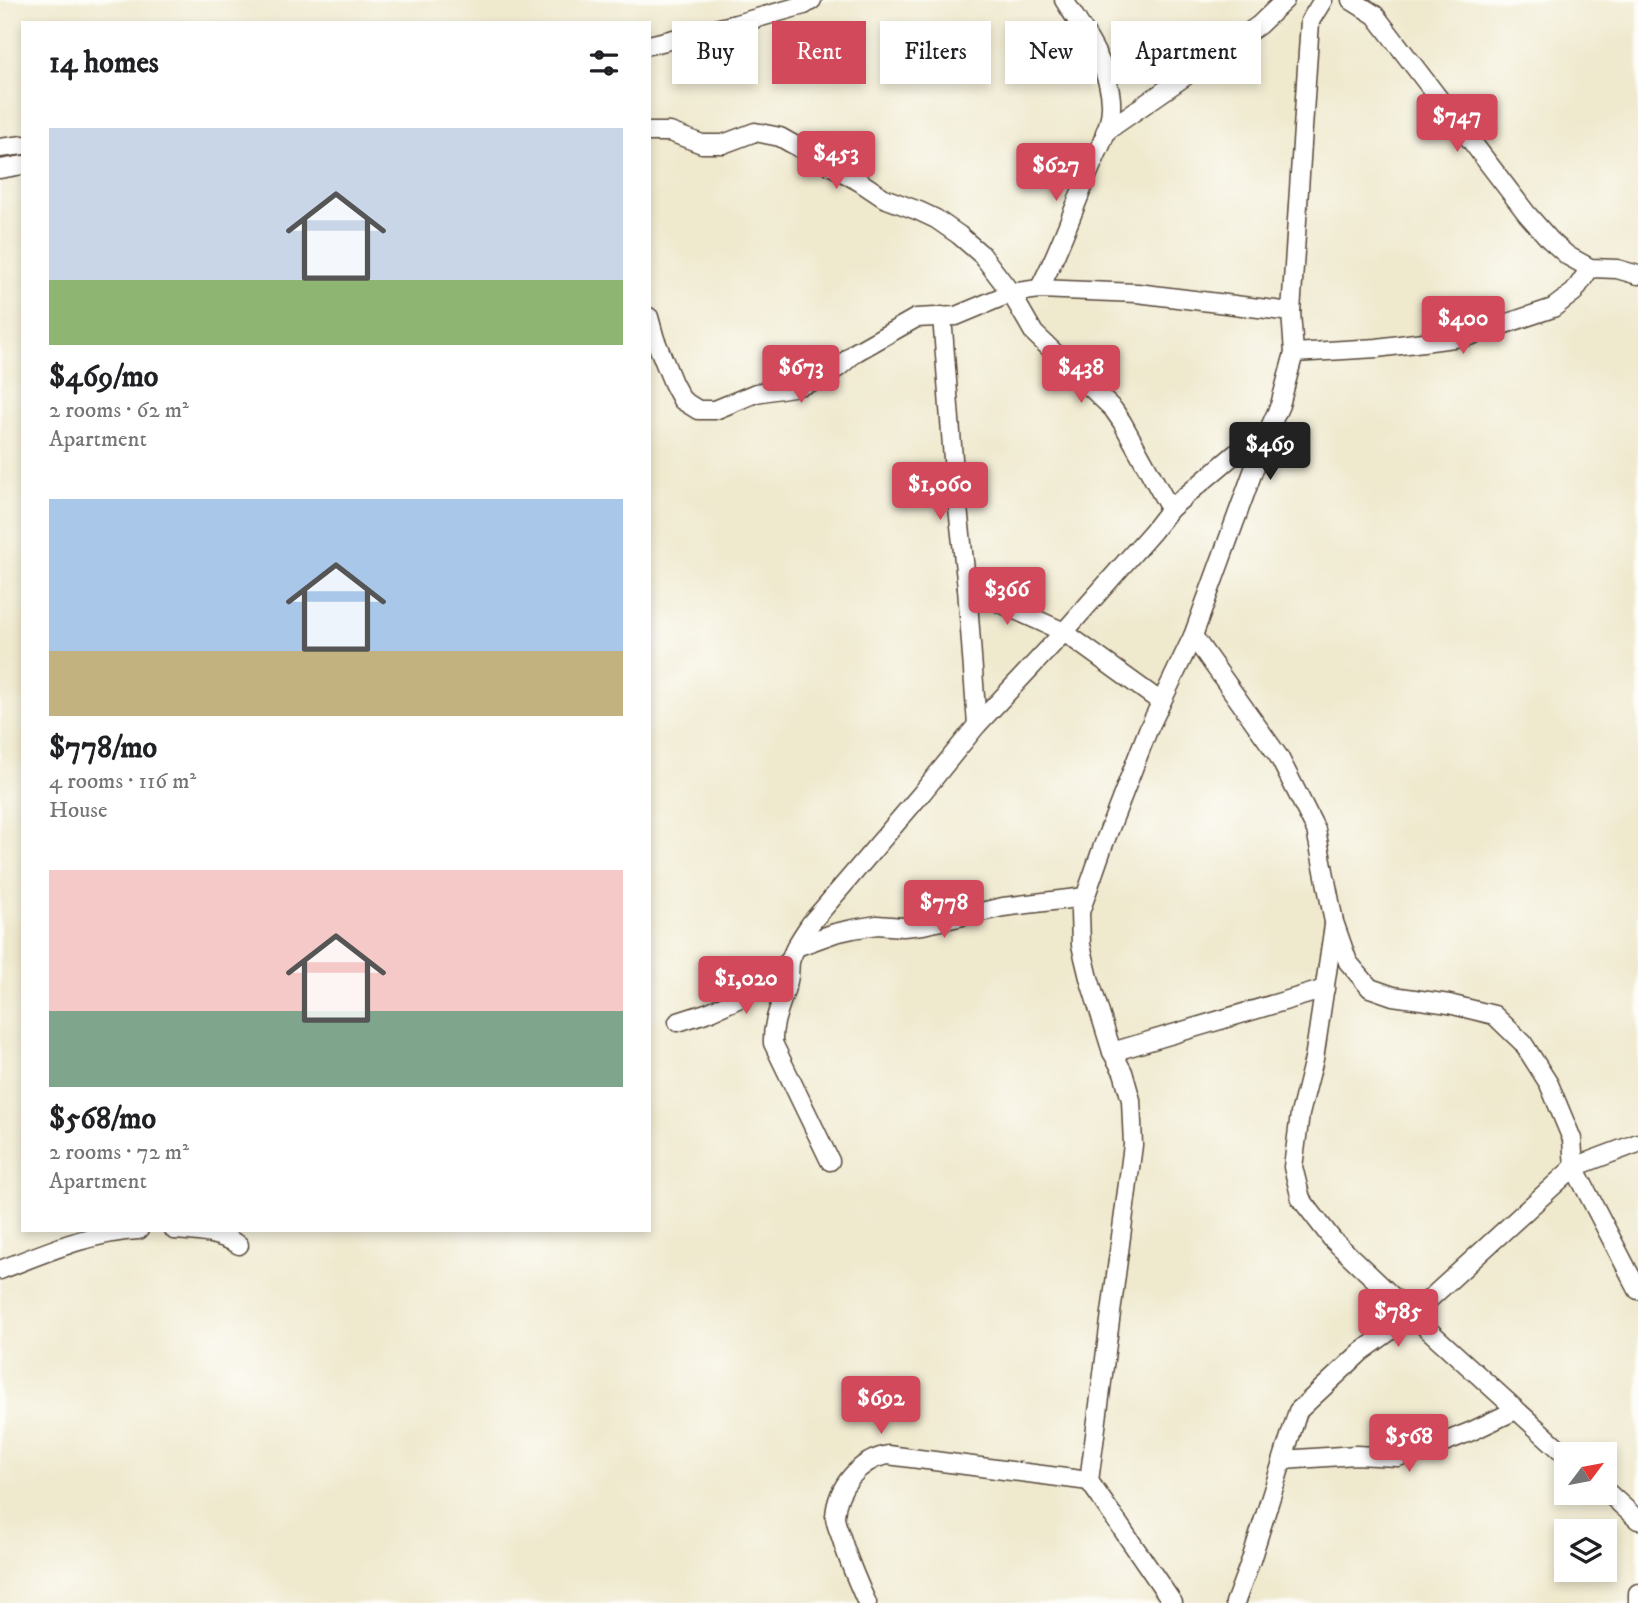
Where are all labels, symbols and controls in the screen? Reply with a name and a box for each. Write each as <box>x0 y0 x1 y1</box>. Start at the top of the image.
chip: Buy <box>672 21 758 84</box>
chip: Rent <box>772 21 866 84</box>
chip: Filters <box>880 21 991 84</box>
chip: New <box>1005 21 1097 84</box>
chip: Apartment <box>1111 21 1261 84</box>
icon: filters <box>585 44 623 82</box>
text: 14 homes <box>49 45 159 82</box>
pin: $747 <box>1416 94 1498 154</box>
text: $747 <box>1433 102 1481 131</box>
pin: $453 <box>795 132 877 191</box>
text: $453 <box>813 139 859 168</box>
pin: $627 <box>1015 144 1097 203</box>
text: $627 <box>1032 151 1080 180</box>
icon: home <box>273 173 399 299</box>
pin: $400 <box>1422 296 1504 356</box>
text: $400 <box>1438 304 1488 333</box>
pin: $673 <box>760 346 842 405</box>
pin: $438 <box>1040 346 1122 405</box>
text: $673 <box>778 353 824 382</box>
text: $438 <box>1058 353 1104 382</box>
text: $469/mo <box>49 359 158 396</box>
text: 2 rooms · 62 m² <box>49 396 189 425</box>
pin: $469 <box>1229 422 1311 482</box>
text: Apartment <box>49 425 147 454</box>
text: $469 <box>1245 430 1295 459</box>
pin: $1,060 <box>883 462 997 522</box>
text: $1,060 <box>908 470 972 499</box>
icon: home <box>273 544 399 670</box>
pin: $366 <box>966 568 1048 627</box>
text: $366 <box>984 575 1030 604</box>
text: $778/mo <box>49 730 157 767</box>
text: 4 rooms · 116 m² <box>49 767 196 796</box>
text: House <box>49 796 107 825</box>
pin: $778 <box>903 880 985 940</box>
text: $778 <box>920 888 968 917</box>
icon: home <box>273 915 399 1041</box>
pin: $1,020 <box>689 956 803 1016</box>
text: $1,020 <box>714 964 778 993</box>
text: $568/mo <box>49 1101 156 1138</box>
text: 2 rooms · 72 m² <box>49 1138 189 1167</box>
text: Apartment <box>49 1167 147 1196</box>
pin: $785 <box>1357 1290 1439 1349</box>
text: $785 <box>1374 1297 1422 1326</box>
pin: $692 <box>840 1376 922 1436</box>
text: $692 <box>857 1384 905 1413</box>
pin: $568 <box>1368 1414 1450 1474</box>
text: $568 <box>1385 1422 1433 1451</box>
north arrow <box>1554 1442 1617 1505</box>
map controls <box>1554 1442 1617 1582</box>
button: layers <box>1554 1519 1617 1582</box>

